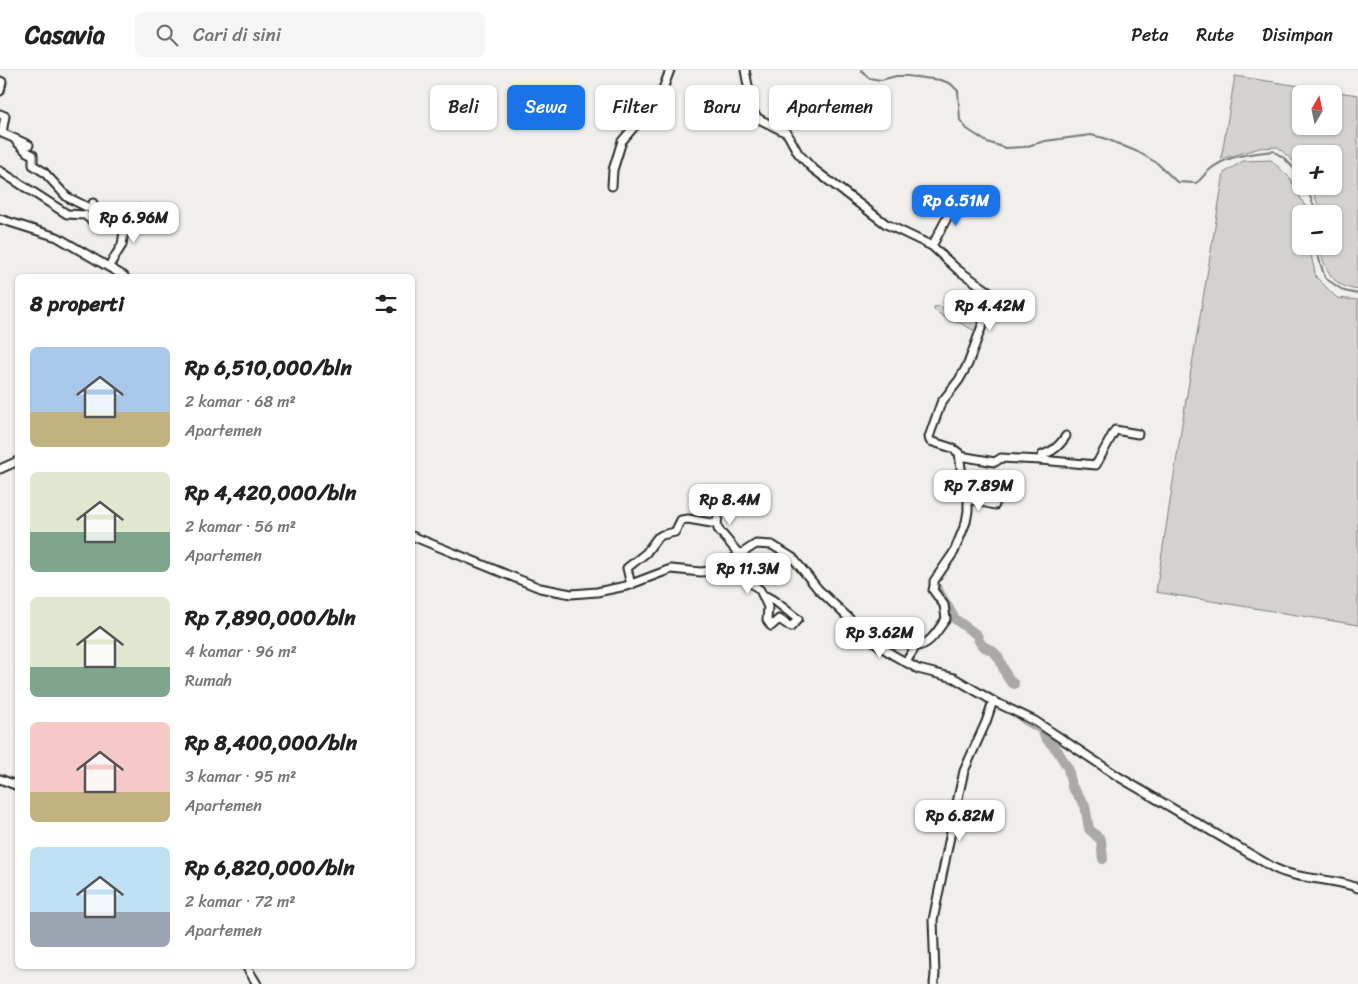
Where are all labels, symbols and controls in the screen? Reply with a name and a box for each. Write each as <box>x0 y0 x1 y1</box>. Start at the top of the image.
search box <box>135 12 485 57</box>
text: Casavia <box>25 14 105 56</box>
text: Cari di sini <box>193 18 281 51</box>
text: Peta <box>1131 19 1168 51</box>
text: Rute <box>1196 19 1234 51</box>
text: Disimpan <box>1262 19 1333 51</box>
icon: search <box>153 21 181 49</box>
chip: Beli <box>430 85 497 130</box>
chip: Sewa <box>507 85 585 130</box>
chip: Filter <box>595 85 675 130</box>
chip: Baru <box>685 85 759 130</box>
chip: Apartemen <box>769 85 891 130</box>
north arrow <box>1292 85 1342 135</box>
map controls <box>1292 85 1342 255</box>
button: + <box>1292 145 1342 195</box>
pin: Rp 6.51M <box>904 184 1008 227</box>
text: Rp 6.51M <box>923 186 989 215</box>
pin: Rp 6.96M <box>82 202 186 244</box>
text: Rp 6.96M <box>100 203 168 232</box>
button: − <box>1292 205 1342 255</box>
text: 8 properti <box>30 285 124 323</box>
icon: filters <box>372 290 400 318</box>
pin: Rp 4.42M <box>938 290 1042 332</box>
text: Rp 4.42M <box>955 291 1025 320</box>
text: Rp 6,510,000/bln <box>185 349 352 387</box>
icon: home <box>70 367 130 427</box>
text: 2 kamar · 68 m² <box>185 387 296 416</box>
text: Apartemen <box>185 416 262 445</box>
pin: Rp 7.89M <box>927 470 1031 512</box>
text: Rp 7.89M <box>945 471 1013 500</box>
text: Rp 4,420,000/bln <box>185 474 356 512</box>
pin: Rp 8.4M <box>684 484 776 526</box>
text: Rp 8.4M <box>700 485 760 514</box>
icon: home <box>70 492 130 552</box>
text: 2 kamar · 56 m² <box>185 512 296 541</box>
text: Apartemen <box>185 541 262 570</box>
pin: Rp 11.3M <box>696 552 800 595</box>
text: Rp 11.3M <box>717 554 779 583</box>
text: Rp 7,890,000/bln <box>185 599 356 637</box>
pin: Rp 3.62M <box>828 616 932 659</box>
icon: home <box>70 617 130 677</box>
text: Rp 3.62M <box>846 618 914 647</box>
text: 4 kamar · 96 m² <box>185 637 297 666</box>
text: Rumah <box>185 666 232 695</box>
text: Rp 8,400,000/bln <box>185 724 357 762</box>
icon: home <box>70 742 130 802</box>
text: 3 kamar · 95 m² <box>185 762 296 791</box>
text: Apartemen <box>185 791 262 820</box>
pin: Rp 6.82M <box>908 800 1012 842</box>
text: Rp 6.82M <box>926 801 994 830</box>
text: Rp 6,820,000/bln <box>185 849 355 887</box>
icon: home <box>70 867 130 927</box>
text: 2 kamar · 72 m² <box>185 887 296 916</box>
text: Apartemen <box>185 916 262 945</box>

